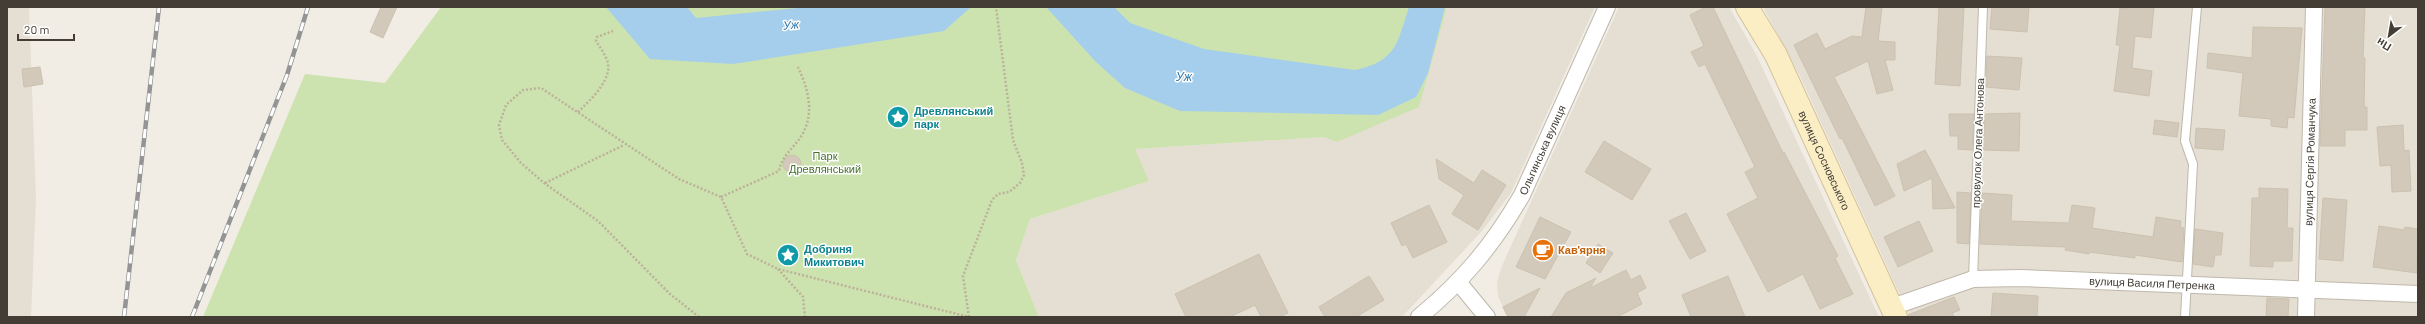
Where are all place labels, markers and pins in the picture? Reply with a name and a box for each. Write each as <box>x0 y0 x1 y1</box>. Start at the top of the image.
place icon: Древлянський парк <box>885 104 911 130</box>
place label: Древлянський парк <box>914 104 993 130</box>
cafe icon: Кав'ярня <box>1530 237 1556 263</box>
place icon: Добриня Микитович <box>775 242 801 268</box>
place label: Добриня Микитович <box>804 242 864 268</box>
place label: Кав'ярня <box>1558 243 1606 256</box>

